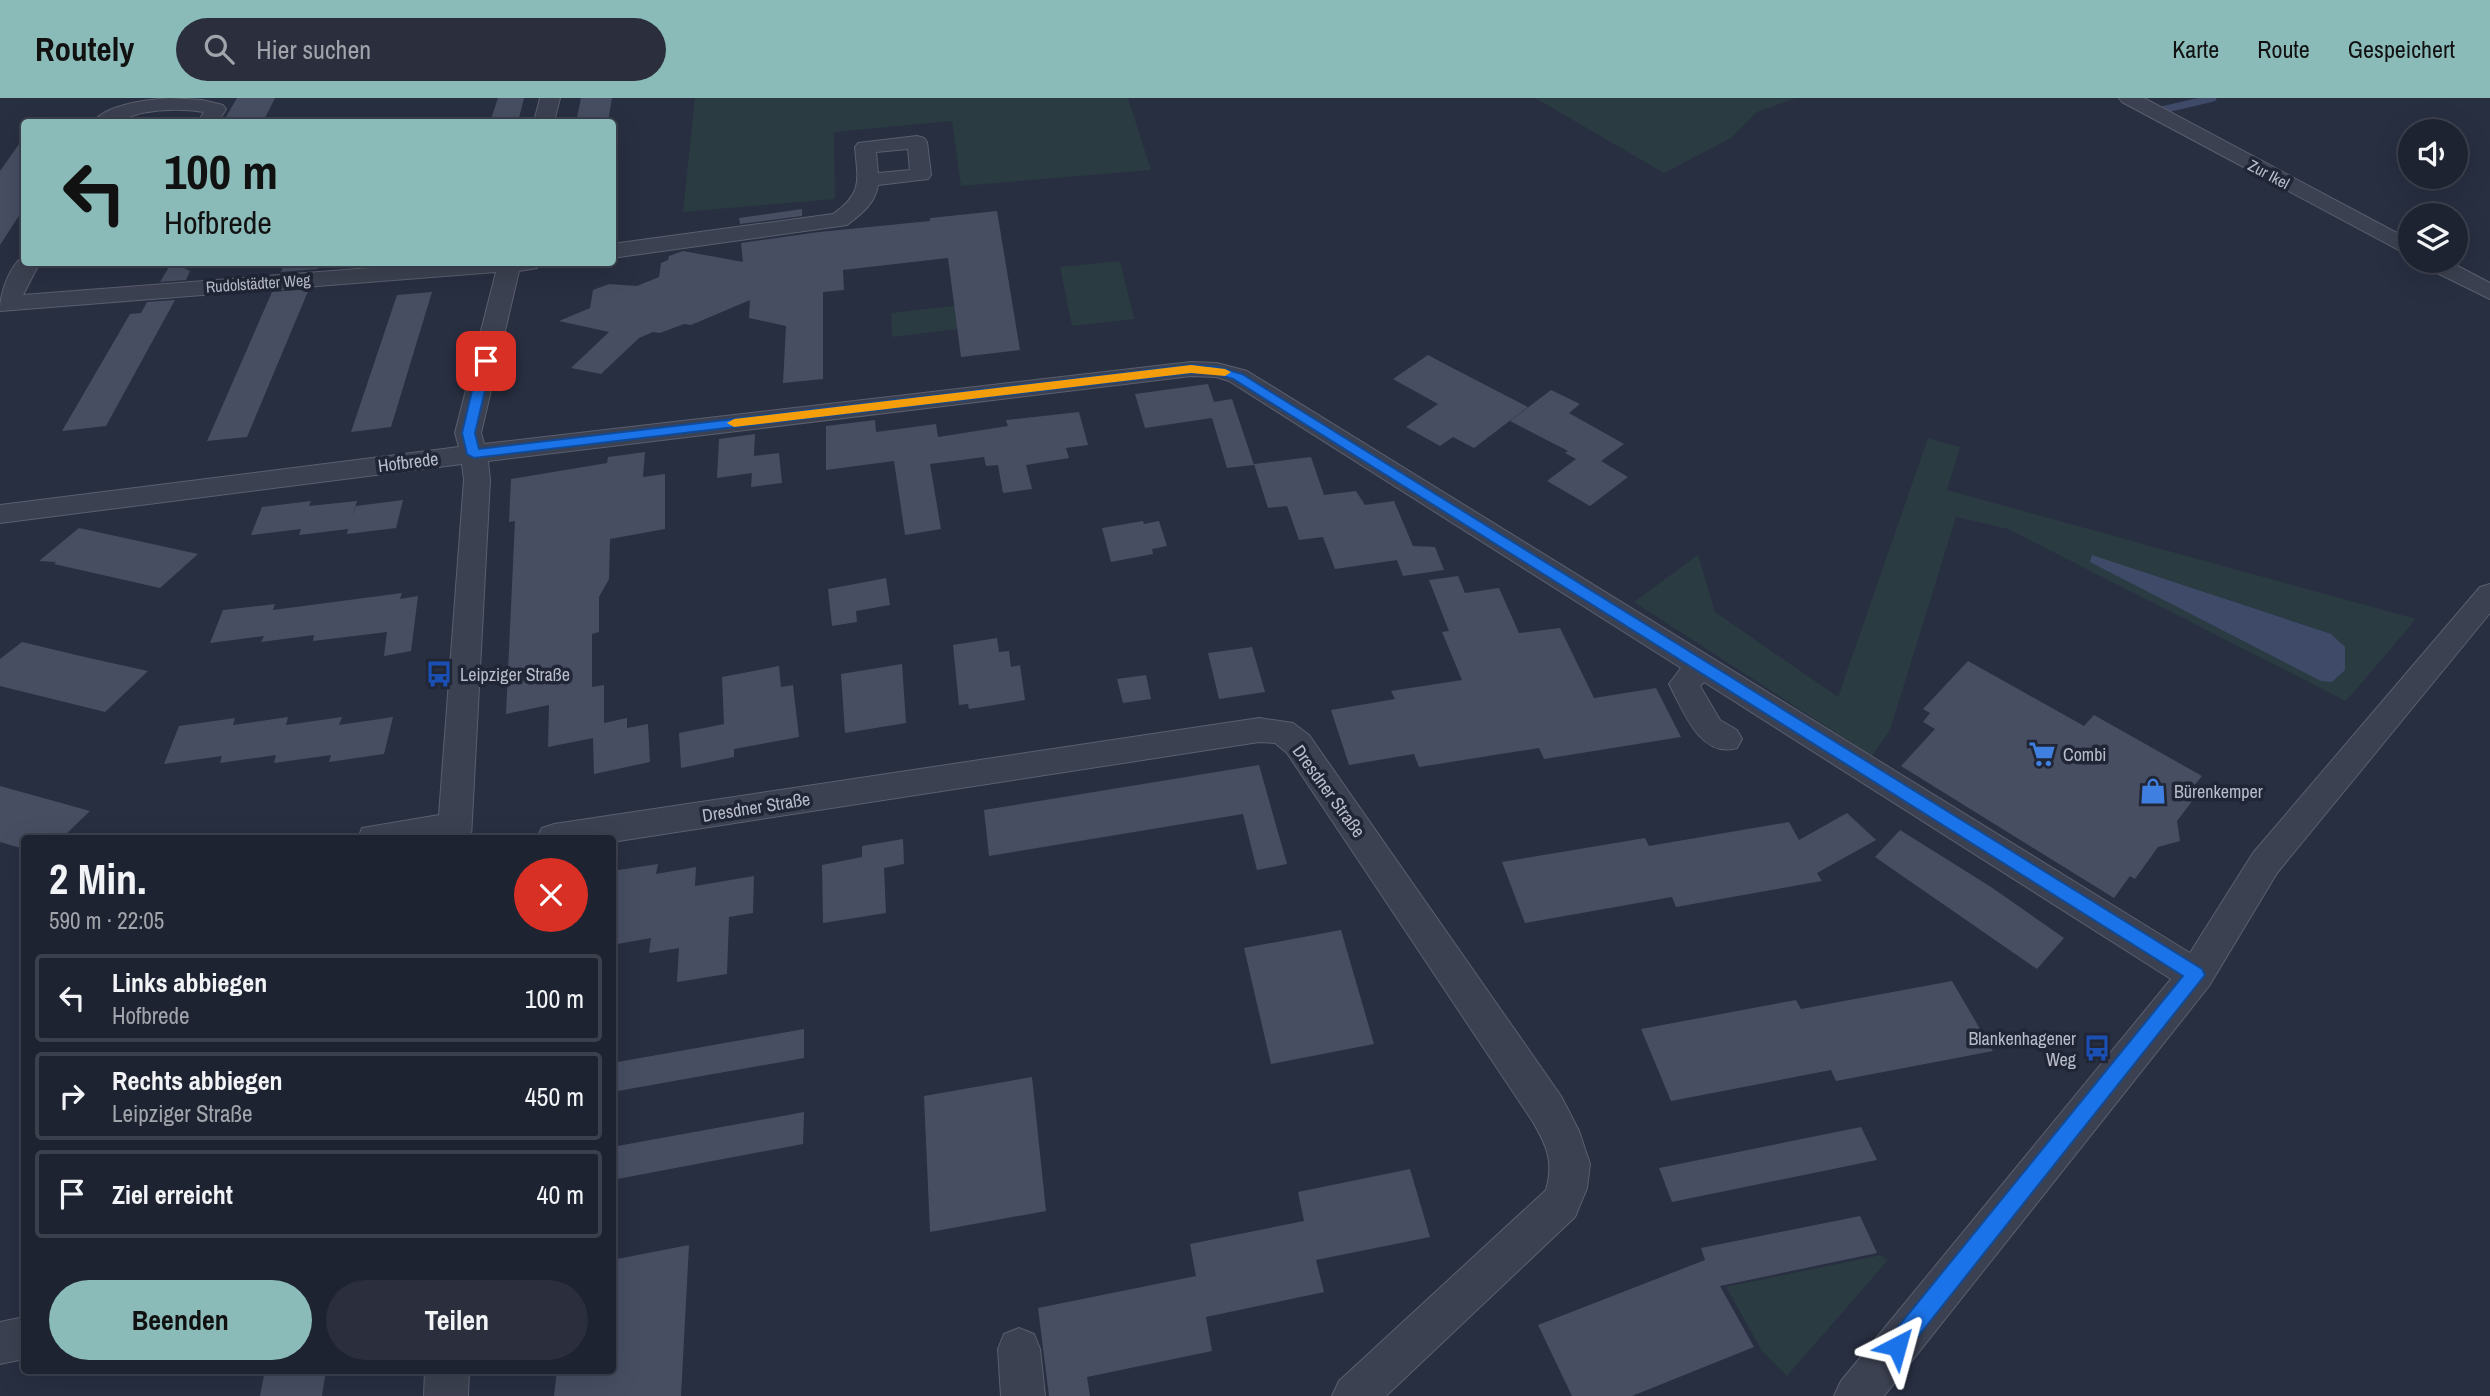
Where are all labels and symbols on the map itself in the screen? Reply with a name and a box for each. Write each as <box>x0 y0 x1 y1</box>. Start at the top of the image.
street label: Zur Ikel <box>2245 154 2294 194</box>
street label: Rudolstädter Weg <box>205 268 312 298</box>
pin <box>456 331 516 391</box>
street label: Hofbrede <box>376 446 440 478</box>
bus stop icon: Leipziger Straße <box>424 659 454 689</box>
place label: Leipziger Straße <box>460 662 570 687</box>
supermarket icon: Combi <box>2027 739 2057 769</box>
street label: Dresdner Straße <box>1287 740 1371 842</box>
place label: Combi <box>2063 742 2106 767</box>
shop icon: Bürenkemper <box>2138 776 2168 806</box>
place label: Bürenkemper <box>2174 779 2263 804</box>
street label: Dresdner Straße <box>700 786 812 828</box>
place label: Blankenhagener Weg <box>1969 1026 2077 1072</box>
bus stop icon: Blankenhagener Weg <box>2082 1033 2112 1063</box>
position arrow <box>1860 1309 1934 1383</box>

